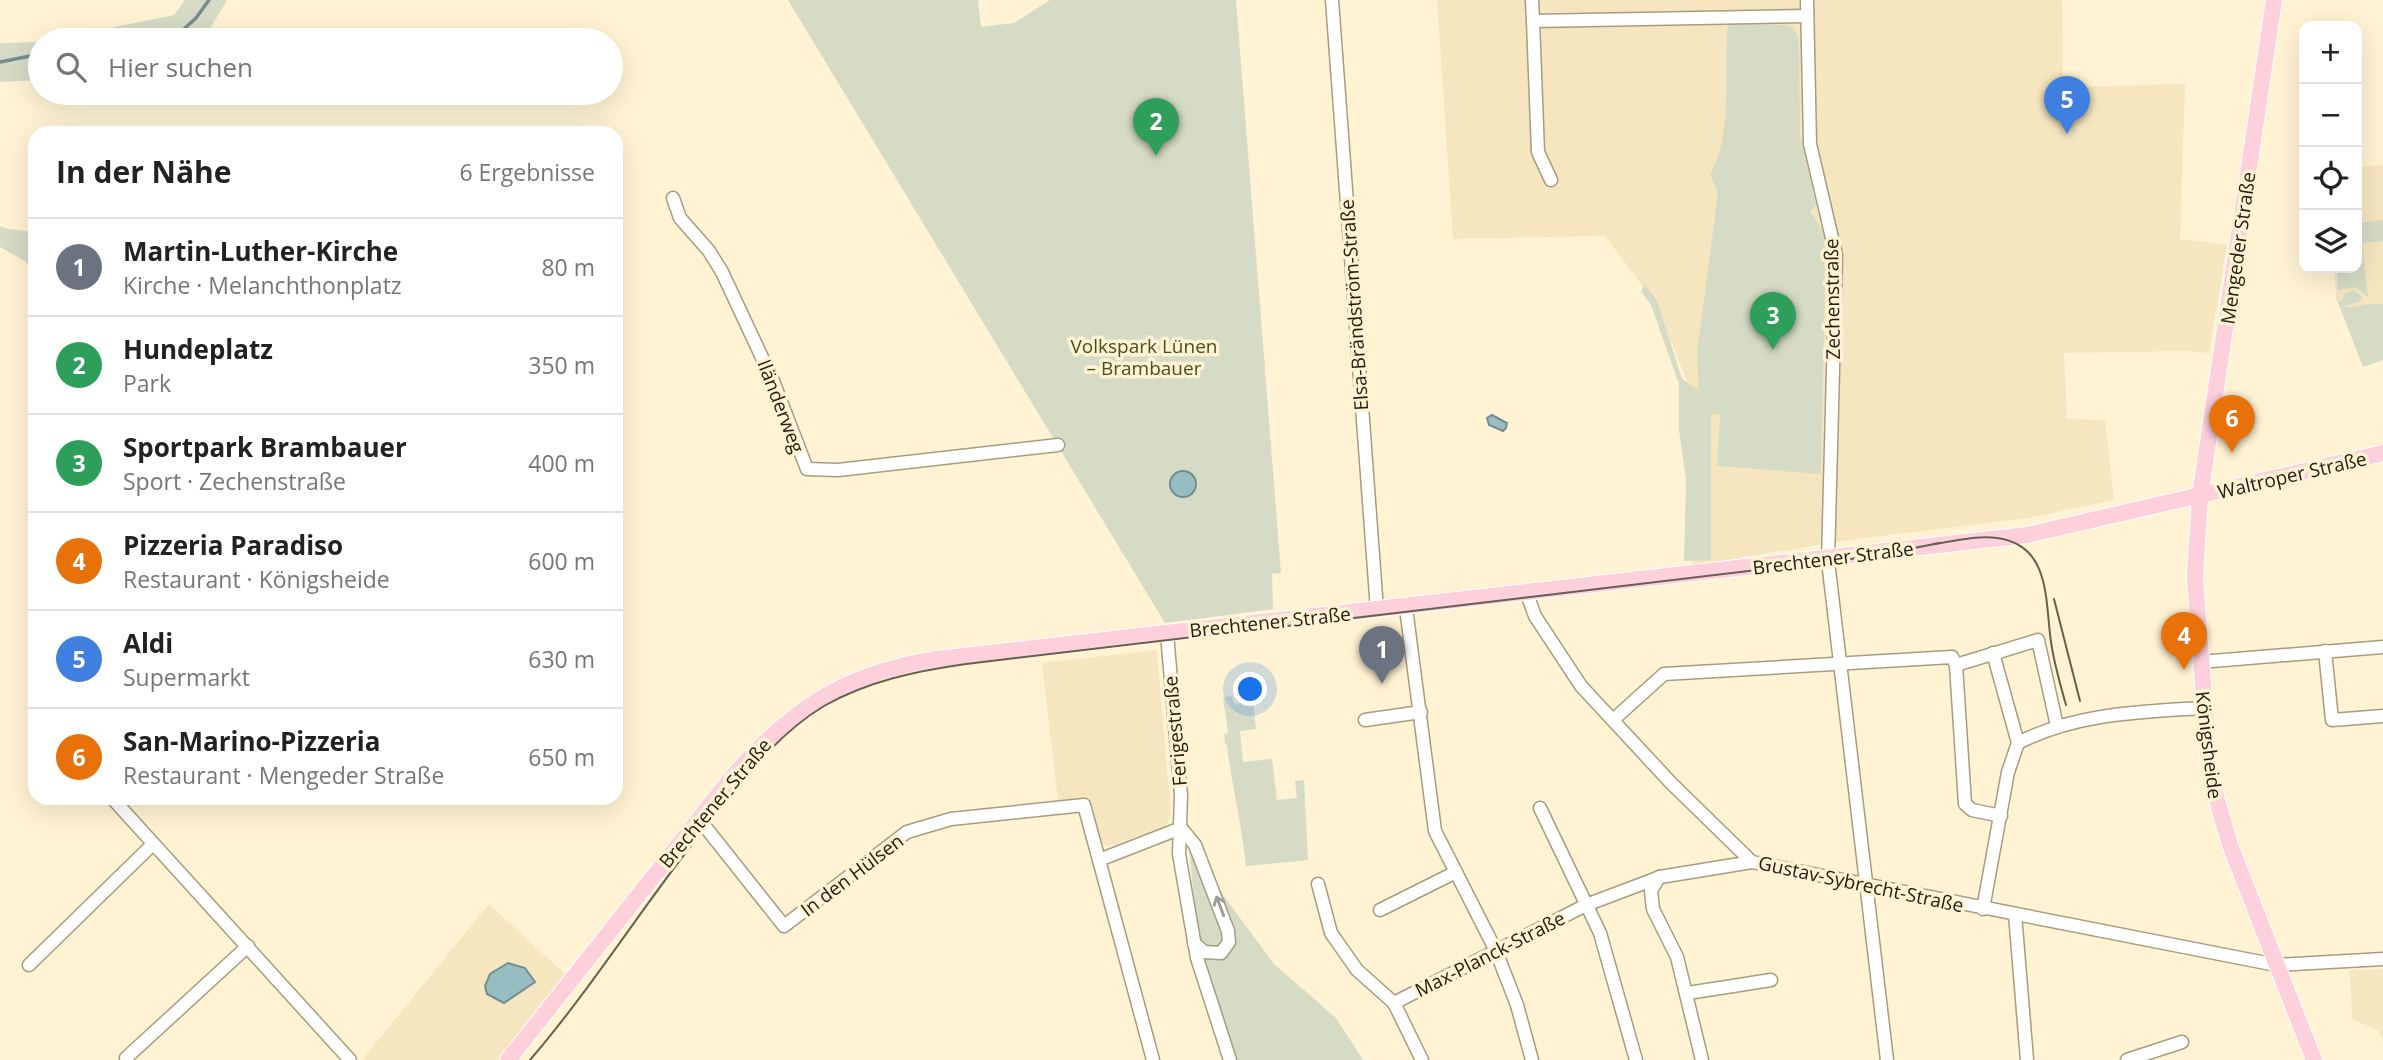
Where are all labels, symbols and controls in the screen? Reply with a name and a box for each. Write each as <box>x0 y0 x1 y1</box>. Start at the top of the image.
map controls <box>2299 21 2362 273</box>
button: + <box>2299 21 2362 84</box>
search box <box>28 28 623 105</box>
icon: search <box>52 48 90 86</box>
text: Hier suchen <box>108 49 253 85</box>
pin: 5 <box>2044 76 2090 134</box>
button: − <box>2299 84 2362 147</box>
pin: 2 <box>1133 98 1179 156</box>
button: locate <box>2299 147 2362 210</box>
text: In der Nähe <box>56 151 232 192</box>
text: 6 Ergebnisse <box>459 156 595 188</box>
street label: Mengeder Straße <box>2214 170 2262 326</box>
street label: Elsa-Brändström-Straße <box>1334 198 1374 412</box>
button: layers <box>2299 210 2362 273</box>
text: Martin-Luther-Kirche <box>123 233 398 269</box>
street label: Zechenstraße <box>1818 238 1846 360</box>
text: 1 <box>72 251 86 283</box>
text: 80 m <box>541 251 595 283</box>
text: Kirche · Melanchthonplatz <box>123 269 402 301</box>
pin: 3 <box>1750 292 1796 350</box>
text: Hundeplatz <box>123 331 273 367</box>
park label: Volkspark Lünen – Brambauer <box>1071 333 1218 381</box>
text: 2 <box>72 349 86 381</box>
text: 350 m <box>528 349 595 381</box>
street label: Iländerweg <box>751 356 811 456</box>
text: Park <box>123 367 171 399</box>
pin: 6 <box>2209 395 2255 453</box>
text: Sportpark Brambauer <box>123 429 407 465</box>
street label: Waltroper Straße <box>2215 445 2369 505</box>
text: 3 <box>72 447 86 479</box>
text: 400 m <box>528 447 595 479</box>
text: Sport · Zechenstraße <box>123 465 346 497</box>
text: Pizzeria Paradiso <box>123 527 343 563</box>
street label: Brechtener Straße <box>1751 535 1915 581</box>
text: 4 <box>72 545 86 577</box>
text: 600 m <box>528 545 595 577</box>
text: Restaurant · Königsheide <box>123 563 390 595</box>
street label: Brechtener Straße <box>1188 601 1352 643</box>
pin: 4 <box>2161 612 2207 670</box>
text: Aldi <box>123 625 173 661</box>
pin: 1 <box>1359 626 1405 684</box>
text: 5 <box>72 643 86 675</box>
text: 630 m <box>528 643 595 675</box>
text: Supermarkt <box>123 661 250 693</box>
your location <box>1233 672 1267 706</box>
street label: Ferigestraße <box>1157 675 1193 787</box>
street label: Königsheide <box>2189 690 2229 800</box>
text: San-Marino-Pizzeria <box>123 723 380 759</box>
street label: Brechtener Straße <box>653 733 777 873</box>
text: 6 <box>72 741 86 773</box>
text: 650 m <box>528 741 595 773</box>
text: Restaurant · Mengeder Straße <box>123 759 444 791</box>
street label: In den Hülsen <box>795 828 909 922</box>
street label: Gustav-Sybrecht-Straße <box>1756 850 1966 918</box>
one-way arrow <box>1213 896 1226 918</box>
street label: Max-Planck-Straße <box>1410 905 1570 1003</box>

